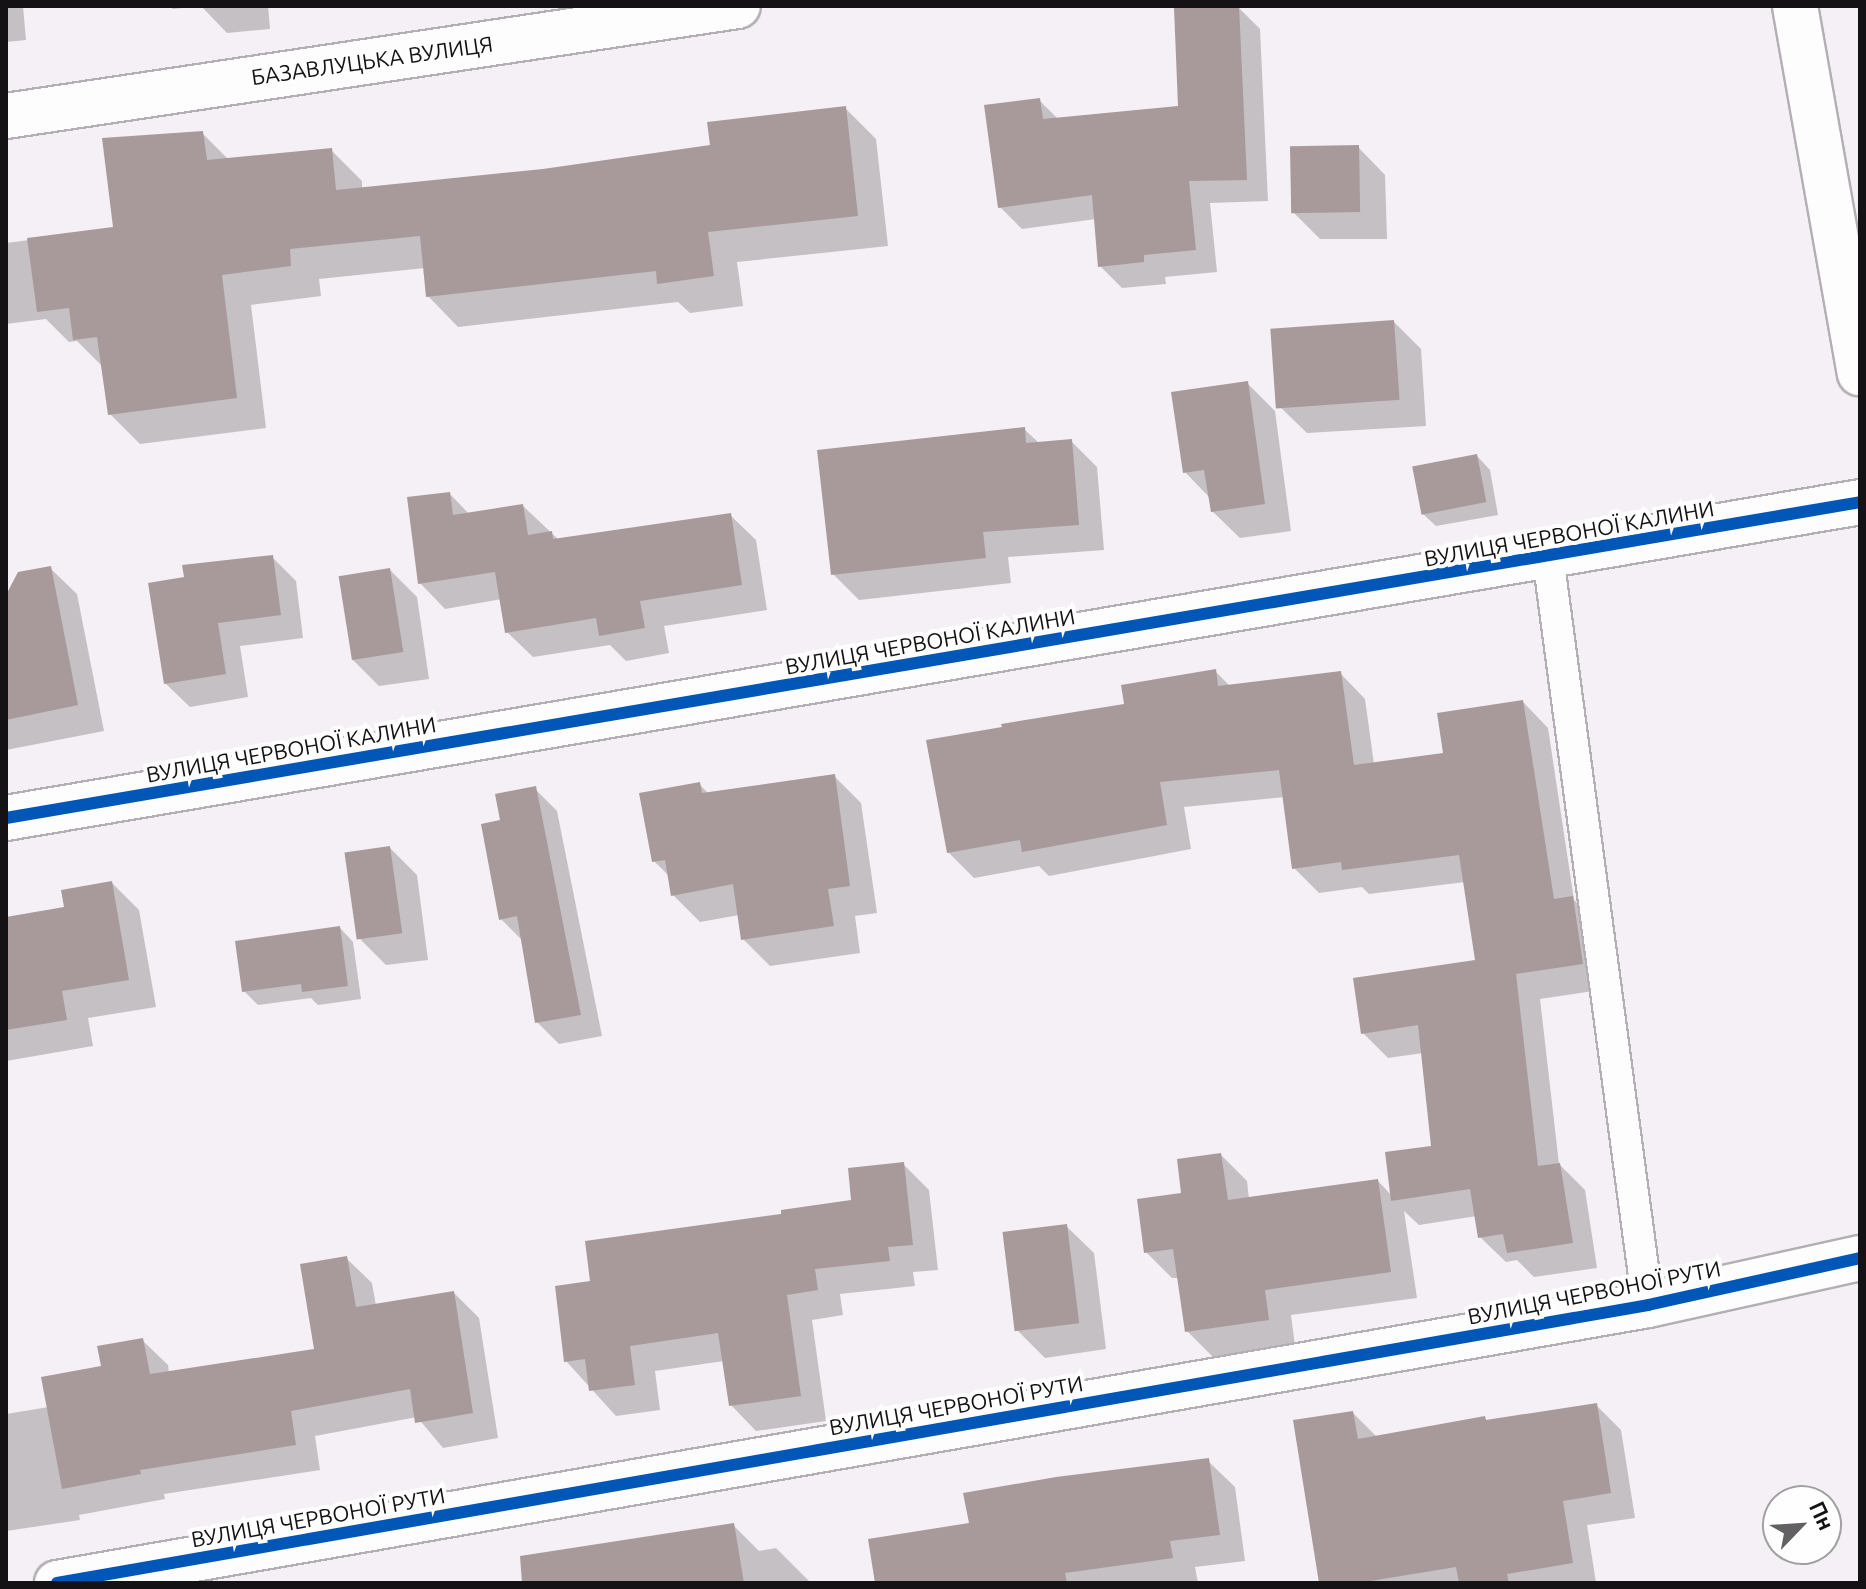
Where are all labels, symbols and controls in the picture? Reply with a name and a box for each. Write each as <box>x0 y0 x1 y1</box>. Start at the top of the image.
street label: БАЗАВЛУЦЬКА ВУЛИЦЯ <box>250 30 494 90</box>
street label: ВУЛИЦЯ ЧЕРВОНОЇ КАЛИНИ <box>1422 494 1716 572</box>
street label: ВУЛИЦЯ ЧЕРВОНОЇ КАЛИНИ <box>783 602 1077 680</box>
street label: ВУЛИЦЯ ЧЕРВОНОЇ КАЛИНИ <box>144 710 438 788</box>
street label: ВУЛИЦЯ ЧЕРВОНОЇ РУТИ <box>1465 1254 1723 1330</box>
street label: ВУЛИЦЯ ЧЕРВОНОЇ РУТИ <box>827 1370 1085 1440</box>
street label: ВУЛИЦЯ ЧЕРВОНОЇ РУТИ <box>189 1482 447 1552</box>
north arrow <box>1762 1485 1842 1565</box>
text: Пн <box>1805 1497 1840 1534</box>

